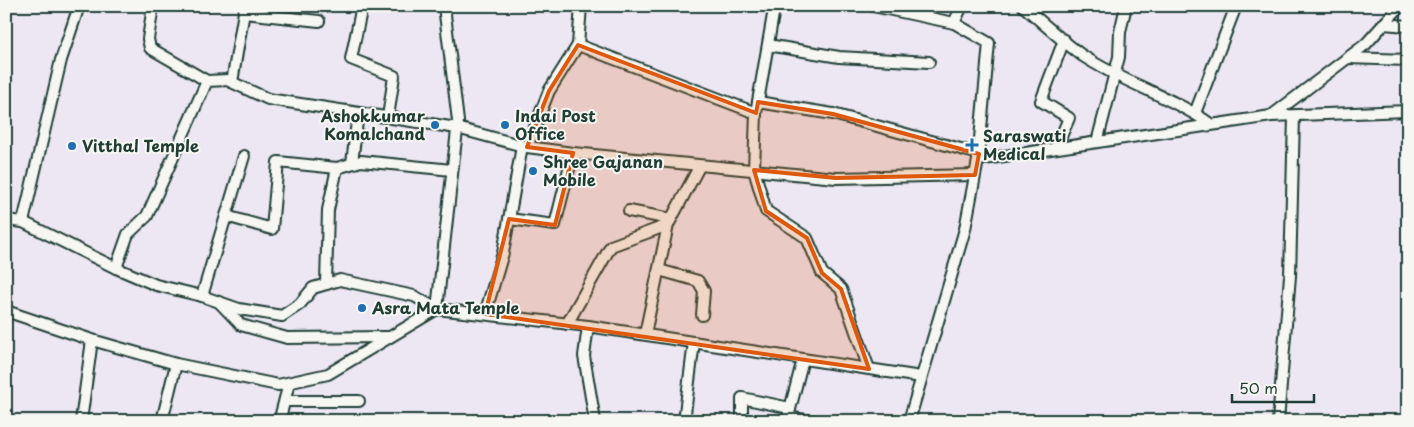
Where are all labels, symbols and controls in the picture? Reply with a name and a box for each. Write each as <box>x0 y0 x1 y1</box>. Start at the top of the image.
place label: Ashokkumar Komalchand <box>320 103 426 145</box>
place label: Indai Post Office <box>515 103 596 145</box>
marker: Ashokkumar Komalchand <box>429 119 441 131</box>
marker: Indai Post Office <box>499 119 511 131</box>
place label: Saraswati Medical <box>983 123 1067 165</box>
place label: Vitthal Temple <box>82 133 199 157</box>
marker: Saraswati Medical <box>965 138 979 152</box>
marker: Vitthal Temple <box>66 140 78 152</box>
place label: Shree Gajanan Mobile <box>543 149 663 191</box>
marker: Shree Gajanan Mobile <box>527 165 539 177</box>
place label: Asra Mata Temple <box>371 295 520 319</box>
marker: Asra Mata Temple <box>356 302 368 314</box>
scale bar <box>1232 372 1314 404</box>
text: 50 m <box>1239 376 1278 399</box>

